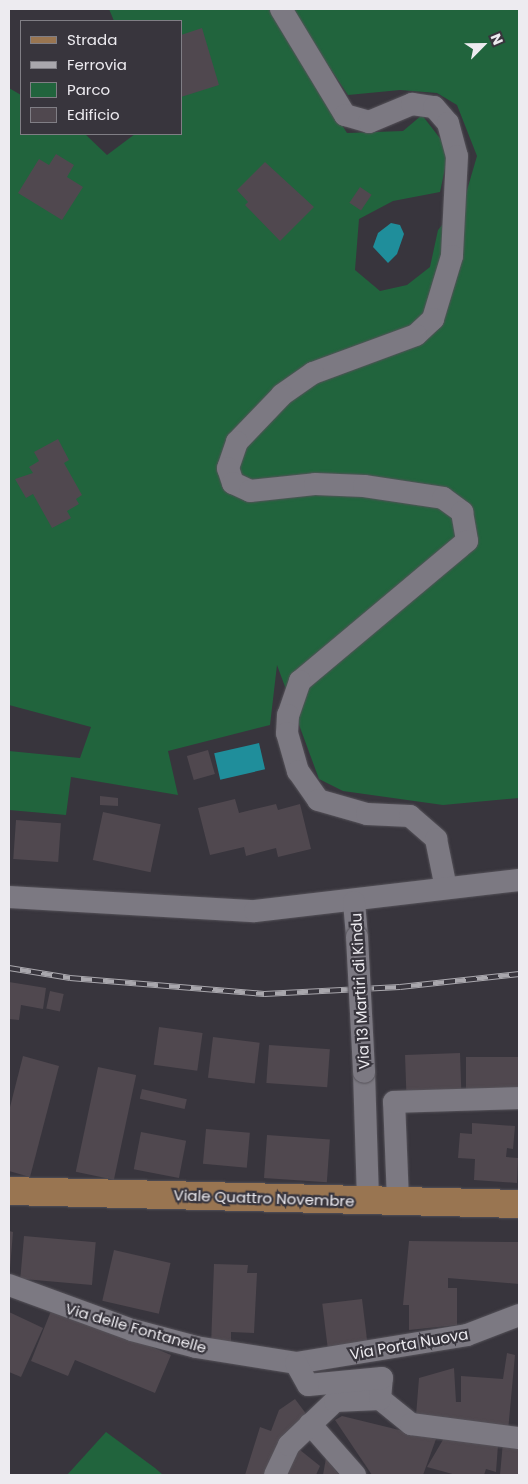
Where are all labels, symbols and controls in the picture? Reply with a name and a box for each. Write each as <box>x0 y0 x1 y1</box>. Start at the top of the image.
legend <box>20 20 182 135</box>
north arrow <box>458 20 508 70</box>
text: Strada <box>67 29 117 50</box>
text: N <box>486 30 508 48</box>
text: Ferrovia <box>67 54 127 75</box>
text: Parco <box>67 79 110 100</box>
text: Edificio <box>67 104 120 125</box>
street label: Via 13 Martiri di Kindu <box>347 912 373 1070</box>
street label: Viale Quattro Novembre <box>173 1186 355 1210</box>
street label: Via delle Fontanelle <box>63 1299 209 1357</box>
street label: Via Porta Nuova <box>348 1325 470 1363</box>

